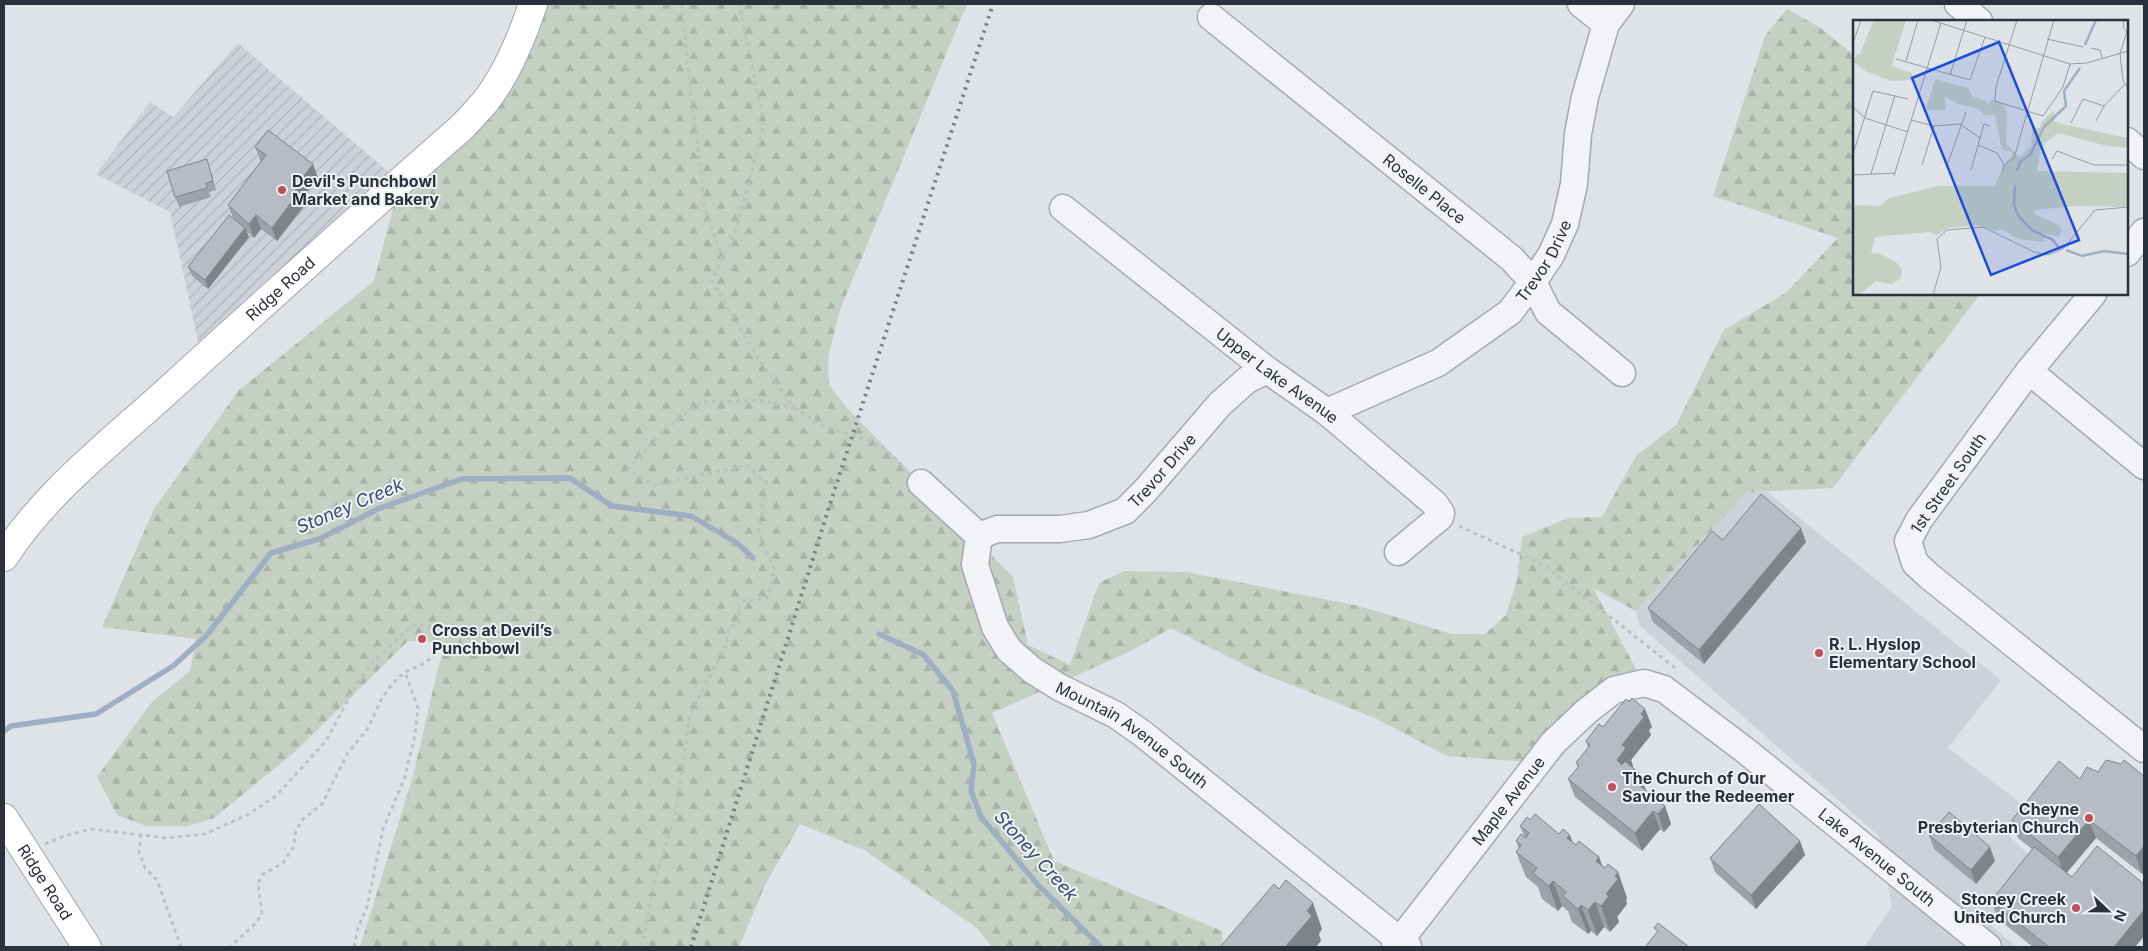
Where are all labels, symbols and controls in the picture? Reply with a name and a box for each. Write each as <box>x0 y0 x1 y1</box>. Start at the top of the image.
inset map <box>1853 20 2128 295</box>
street label: Roselle Place <box>1379 149 1470 228</box>
place label: Devil's Punchbowl Market and Bakery <box>292 171 439 209</box>
marker: Devil's Punchbowl Market and Bakery <box>276 184 288 196</box>
street label: Trevor Drive <box>1511 217 1576 306</box>
street label: Ridge Road <box>241 252 319 325</box>
street label: Upper Lake Avenue <box>1212 323 1343 428</box>
street label: Trevor Drive <box>1124 429 1200 512</box>
street label: 1st Street South <box>1906 429 1990 537</box>
water label: Stoney Creek <box>293 473 407 538</box>
place label: Cross at Devil’s Punchbowl <box>432 620 552 658</box>
marker: Cross at Devil’s Punchbowl <box>416 633 428 645</box>
place label: R. L. Hyslop Elementary School <box>1829 634 1976 672</box>
marker: R. L. Hyslop Elementary School <box>1813 647 1825 659</box>
street label: Mountain Avenue South <box>1053 677 1212 793</box>
street label: Maple Avenue <box>1468 752 1549 849</box>
place label: The Church of Our Saviour the Redeemer <box>1622 768 1795 806</box>
marker: The Church of Our Saviour the Redeemer <box>1606 781 1618 793</box>
place label: Cheyne Presbyterian Church <box>1918 799 2079 837</box>
street label: Lake Avenue South <box>1814 804 1940 911</box>
water label: Stoney Creek <box>990 806 1083 906</box>
marker: Cheyne Presbyterian Church <box>2083 812 2095 824</box>
street label: Ridge Road <box>13 840 77 924</box>
north arrow <box>2083 886 2133 936</box>
place label: Stoney Creek United Church <box>1954 889 2067 927</box>
marker: Stoney Creek United Church <box>2070 902 2082 914</box>
text: N <box>2111 908 2130 924</box>

